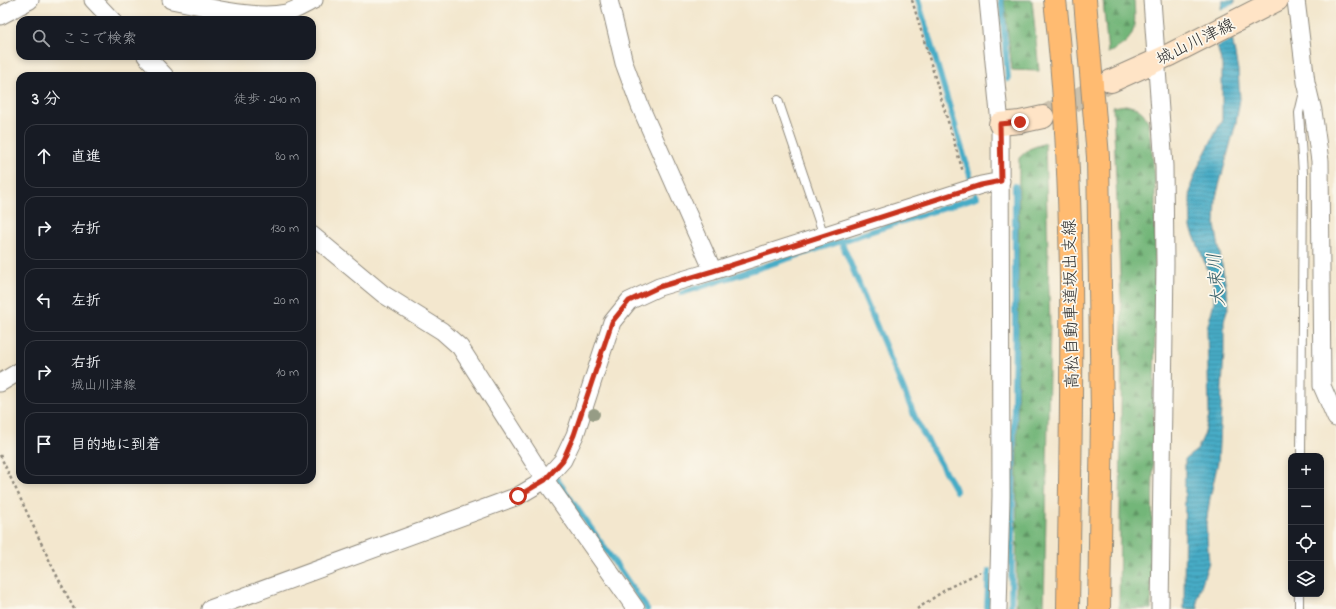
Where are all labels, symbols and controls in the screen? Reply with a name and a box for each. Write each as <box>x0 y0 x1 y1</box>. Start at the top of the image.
street label: 城山川津線 <box>1152 12 1239 72</box>
search box <box>16 16 316 60</box>
icon: search <box>30 27 52 49</box>
text: ここで検索 <box>62 28 137 50</box>
text: 3 分 <box>32 87 60 112</box>
text: 徒歩 · 240 m <box>234 90 300 109</box>
route end <box>1011 113 1029 131</box>
icon: ahead <box>33 145 55 167</box>
text: 直進 <box>71 146 101 168</box>
text: 80 m <box>275 147 299 166</box>
icon: right <box>33 217 55 239</box>
text: 右折 <box>71 218 101 240</box>
text: 130 m <box>271 219 299 238</box>
street label: 高松自動車道坂出支線 <box>1058 219 1085 389</box>
water label: 大束川 <box>1203 252 1233 308</box>
icon: left <box>33 289 55 311</box>
text: 左折 <box>71 290 101 312</box>
text: 20 m <box>274 291 299 310</box>
text: 右折 <box>71 352 101 374</box>
icon: right <box>33 361 55 383</box>
text: 10 m <box>276 363 299 382</box>
text: 城山川津線 <box>71 376 136 395</box>
icon: arrive <box>33 433 55 455</box>
text: 目的地に到着 <box>71 434 161 456</box>
map controls <box>1288 453 1324 597</box>
button: + <box>1288 453 1324 489</box>
route start <box>509 487 527 505</box>
button: − <box>1288 489 1324 525</box>
button: locate <box>1288 525 1324 561</box>
button: layers <box>1288 561 1324 597</box>

